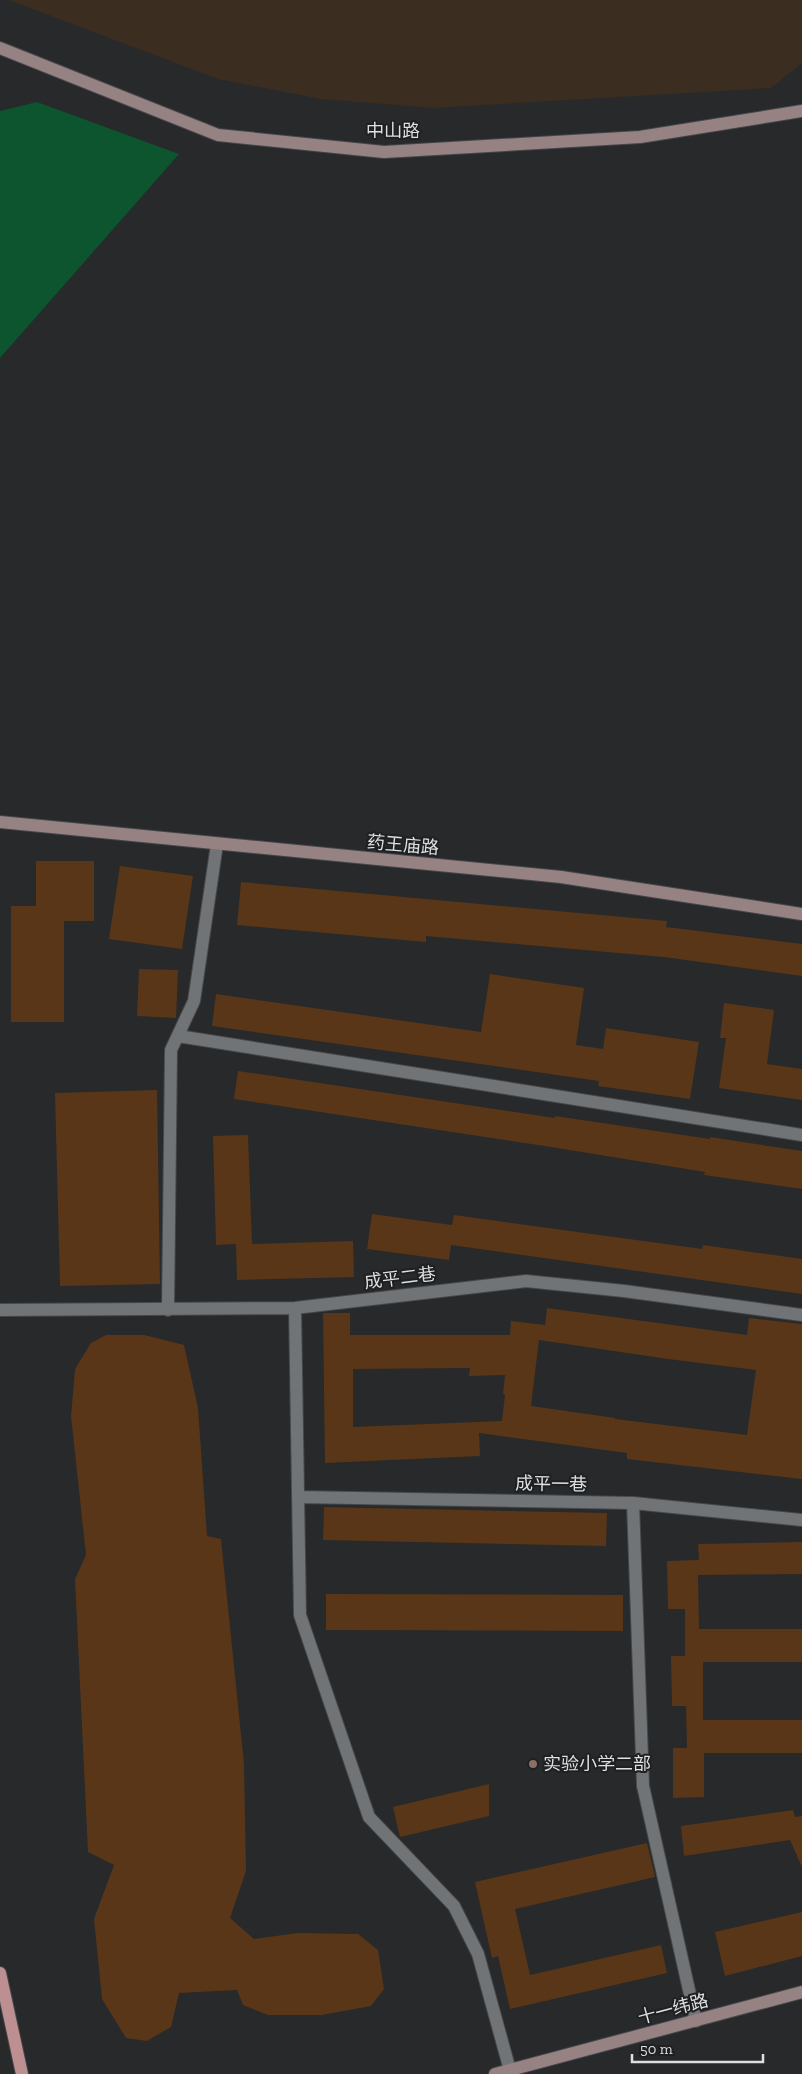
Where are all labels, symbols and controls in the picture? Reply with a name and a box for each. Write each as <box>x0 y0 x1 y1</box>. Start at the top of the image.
street label: 中山路 <box>366 120 420 142</box>
street label: 药王庙路 <box>366 831 440 859</box>
street label: 成平二巷 <box>363 1263 437 1293</box>
street label: 成平一巷 <box>515 1472 587 1496</box>
place label: 实验小学二部 <box>543 1753 651 1775</box>
marker: 实验小学二部 <box>527 1758 539 1770</box>
street label: 十一纬路 <box>635 1989 711 2029</box>
scale bar <box>632 2032 763 2064</box>
text: 50 m <box>640 2040 673 2058</box>

